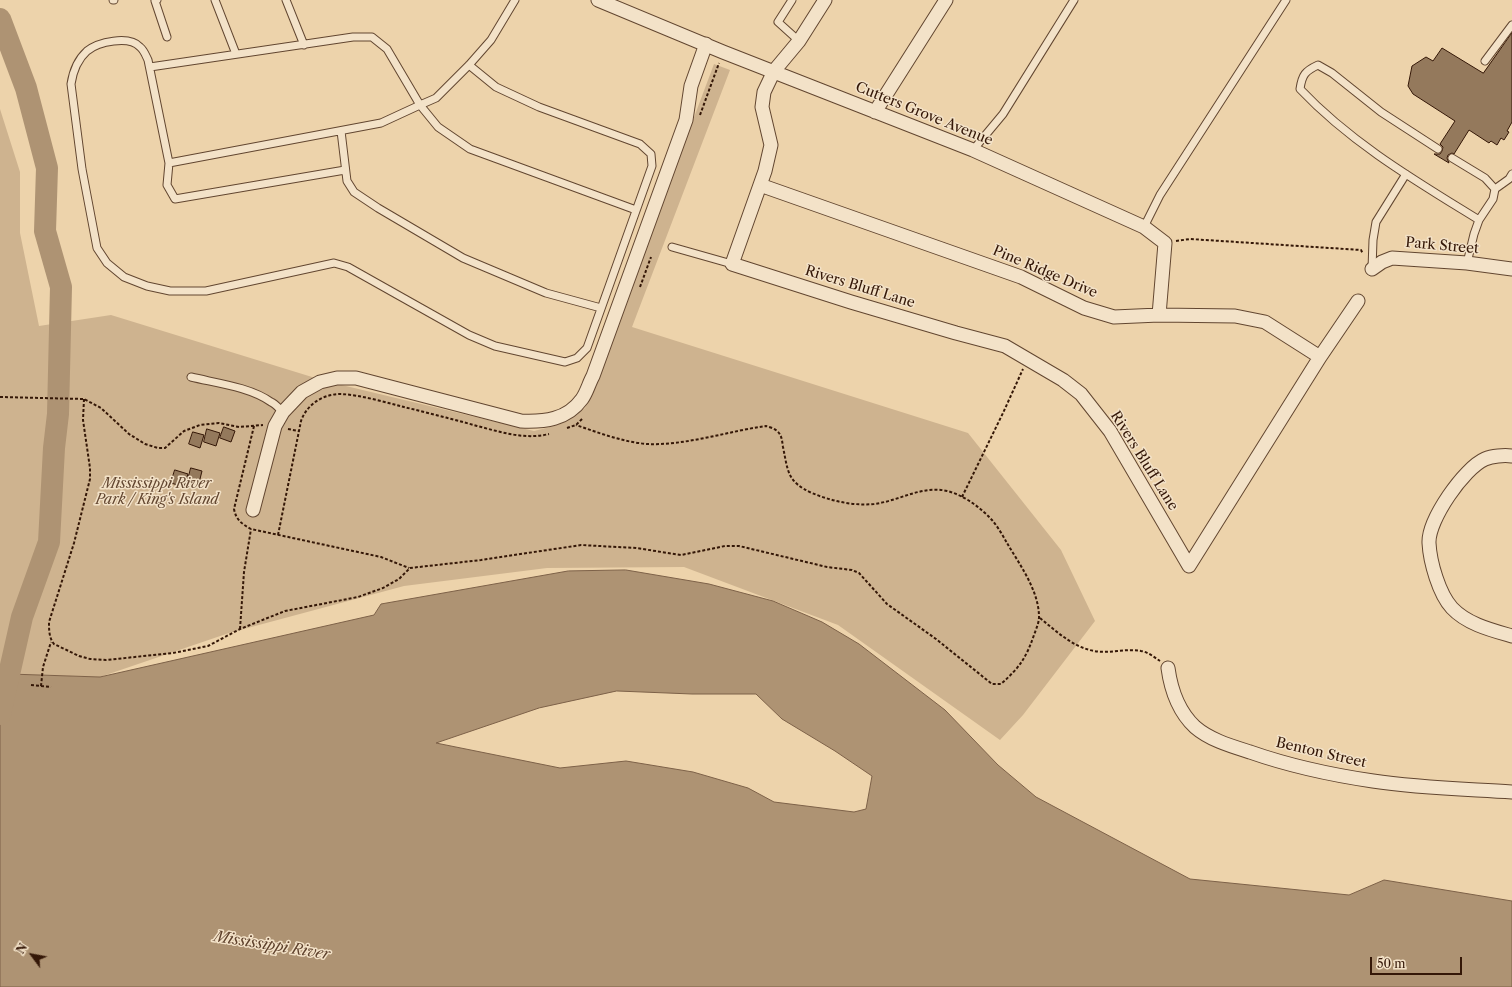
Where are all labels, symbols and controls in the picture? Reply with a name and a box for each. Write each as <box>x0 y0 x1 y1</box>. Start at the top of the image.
street label: Cutters Grove Avenue <box>853 79 995 149</box>
street label: Park Street <box>1404 234 1480 258</box>
street label: Pine Ridge Drive <box>990 242 1100 302</box>
street label: Rivers Bluff Lane <box>803 262 917 312</box>
street label: Rivers Bluff Lane <box>1107 408 1181 514</box>
park label: Mississippi River Park / King's Island <box>95 476 219 508</box>
street label: Benton Street <box>1274 734 1368 772</box>
water label: Mississippi River <box>213 928 331 964</box>
north arrow <box>12 935 52 975</box>
text: N <box>13 941 30 956</box>
scale bar <box>1372 949 1464 975</box>
text: 50 m <box>1377 956 1406 971</box>

